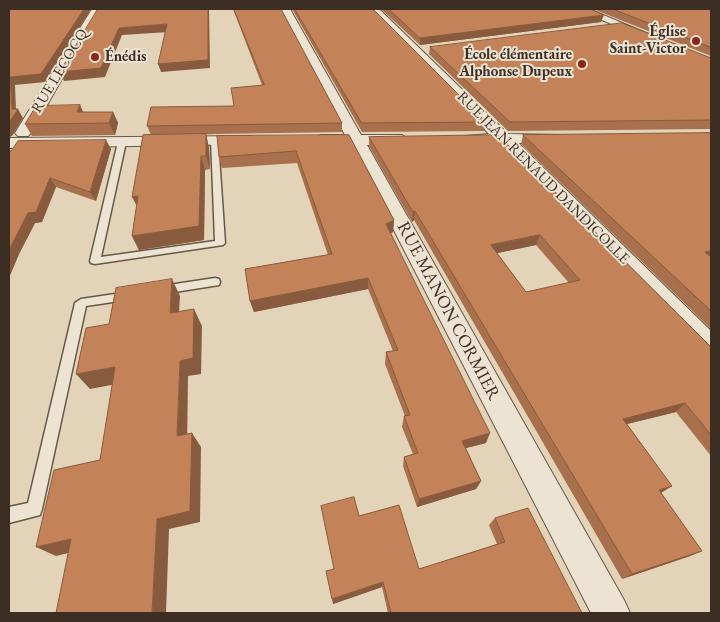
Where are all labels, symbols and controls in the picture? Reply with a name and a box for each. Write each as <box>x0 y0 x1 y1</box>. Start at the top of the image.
place label: Église Saint-Victor <box>610 23 686 58</box>
street label: RUE LECOCQ <box>28 26 92 116</box>
marker: Église Saint-Victor <box>690 35 702 47</box>
place label: École élémentaire Alphonse Dupeux <box>459 46 572 81</box>
place label: Énédis <box>105 48 146 66</box>
marker: Énédis <box>89 51 101 63</box>
marker: École élémentaire Alphonse Dupeux <box>576 58 588 70</box>
street label: RUE JEAN RENAUD DANDICOLLE <box>453 88 633 268</box>
street label: RUE MANON CORMIER <box>392 218 504 404</box>

